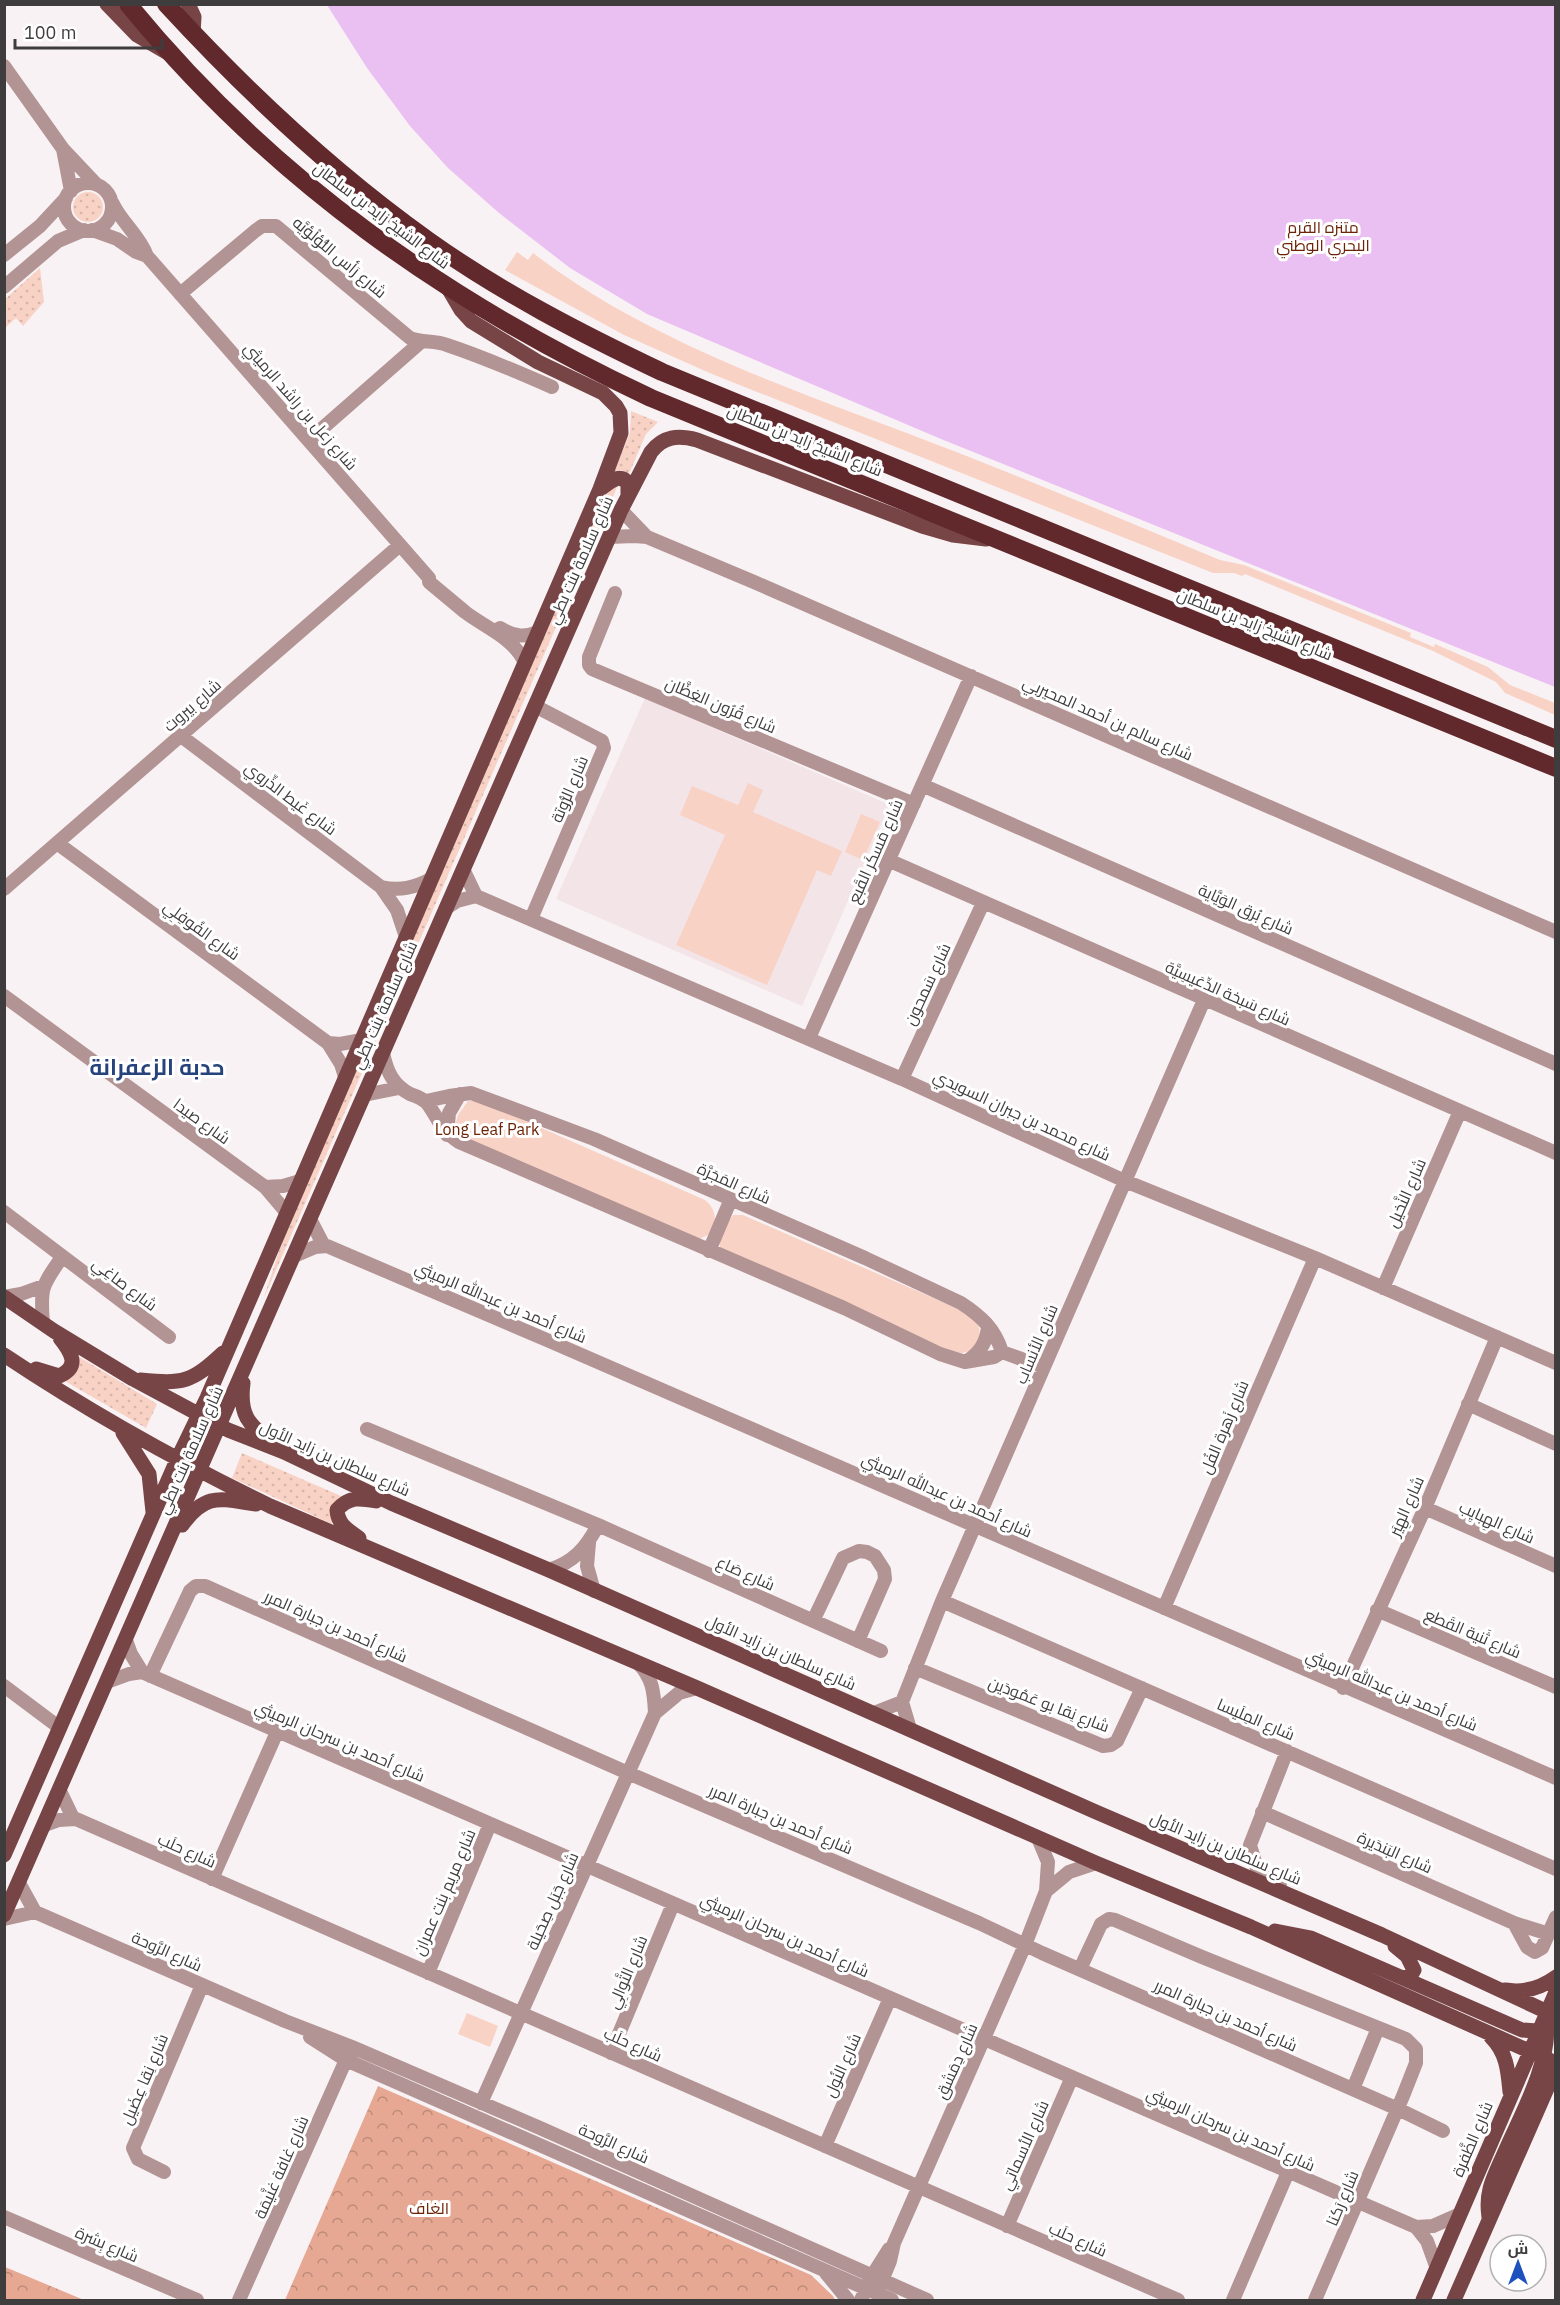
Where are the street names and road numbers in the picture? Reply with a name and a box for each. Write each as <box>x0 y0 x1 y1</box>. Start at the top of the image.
street label: شارع الشيخ زايد بن سلطان <box>309 157 454 274</box>
street label: شارع رَأس اللُّؤلُؤيَّه <box>288 212 391 304</box>
street label: شارع زعل بن راشد الرميثي <box>237 338 362 477</box>
street label: شارع الشيخ زايد بن سلطان <box>724 400 886 482</box>
street label: شارع سلامة بنت بطي <box>543 493 621 629</box>
street label: شارع الشيخ زايد بن سلطان <box>1174 584 1336 666</box>
street label: شارع سالم بن أحمد المحيربي <box>1018 671 1196 768</box>
street label: شارع قُرُون الغِظَّان <box>662 673 780 739</box>
street label: شارع بيروت <box>159 675 226 737</box>
street label: شارع الرُّوتة <box>546 753 594 826</box>
street label: شارع غَيط الذِّروي <box>239 757 341 842</box>
street label: شارع مَسكَر القَبع <box>843 796 909 907</box>
street label: شارع بُرق الوَيَّاية <box>1195 879 1297 941</box>
street label: شارع الفُوفِلِي <box>158 896 244 968</box>
street label: شارع سلامة بنت بطي <box>347 938 425 1074</box>
street label: شارع سَمحون <box>899 940 957 1029</box>
street label: شارع سَبخة الدِّعَيسِيَّة <box>1162 957 1294 1031</box>
street label: شارع محمد بن جبران السويدي <box>929 1065 1114 1168</box>
street label: شارع صيدا <box>168 1094 234 1150</box>
street label: شارع النَّخيل <box>1382 1155 1432 1232</box>
street label: شارع المَجَرَّة <box>693 1158 774 1210</box>
street label: شارع صاغِي <box>86 1253 161 1318</box>
street label: شارع أحمد بن عبدالله الرميثي <box>411 1257 590 1351</box>
street label: شارع الأنساب <box>1010 1301 1064 1388</box>
street label: شارع زَهرة الفُل <box>1195 1377 1255 1478</box>
street label: شارع سلامة بنت بطي <box>153 1383 231 1519</box>
street label: شارع سلطان بن زايد الأول <box>256 1416 413 1502</box>
street label: شارع أحمد بن عبدالله الرميثي <box>857 1448 1035 1545</box>
street label: شارع الهِيَر <box>1384 1473 1430 1541</box>
street label: شارع الهِبايِب <box>1455 1496 1538 1550</box>
street label: شارع صَاع <box>713 1551 778 1596</box>
street label: شارع أحمد بن جبارة المرر <box>260 1585 411 1668</box>
street label: شارع ثَنية القَطع <box>1421 1604 1524 1664</box>
street label: شارع سلطان بن زايد الأول <box>702 1610 859 1696</box>
street label: شارع أحمد بن عبدالله الرميثي <box>1302 1645 1481 1739</box>
street label: شارع نِقا بو عَمُودَين <box>985 1672 1112 1738</box>
street label: شارع المِلَيسا <box>1213 1694 1298 1746</box>
street label: شارع أحمد بن سرحان الرميثي <box>251 1696 428 1790</box>
street label: شارع أحمد بن جبارة المرر <box>704 1779 856 1860</box>
street label: شارع سلطان بن زايد الأول <box>1147 1807 1305 1891</box>
street label: شارع مريم بنت عمران <box>408 1826 482 1959</box>
street label: شارع البَندَيرة <box>1354 1827 1436 1879</box>
street label: شارع حلَب <box>154 1828 219 1873</box>
street label: شارع جَبَل صِحَيلة <box>522 1849 584 1954</box>
street label: شارع أحمد بن سرحان الرميثي <box>696 1889 872 1985</box>
street label: شارع الرَّوحة <box>128 1927 205 1977</box>
street label: شارع التَّوالِي <box>602 1932 655 2013</box>
street label: شارع أحمد بن جبارة المرر <box>1150 1974 1301 2057</box>
street label: شارع دِمَشق <box>930 2020 983 2103</box>
street label: شارع حلَب <box>600 2022 665 2067</box>
street label: شارع النُول <box>819 2030 867 2101</box>
street label: شارع نِقا عِضَيل <box>116 2031 174 2128</box>
street label: شارع أحمد بن سرحان الرميثي <box>1142 2083 1318 2179</box>
street label: شارع الأسماتي <box>995 2097 1056 2195</box>
street label: شارع الظَّفرة <box>1447 2098 1499 2180</box>
street label: شارع غافة غنَّيمَة <box>249 2112 314 2222</box>
street label: شارع الرَّوحة <box>575 2119 652 2169</box>
street label: شارع رَكنا <box>1321 2167 1364 2230</box>
street label: شارع حلَب <box>1045 2217 1110 2262</box>
street label: شارع بِشرة <box>72 2222 142 2268</box>

